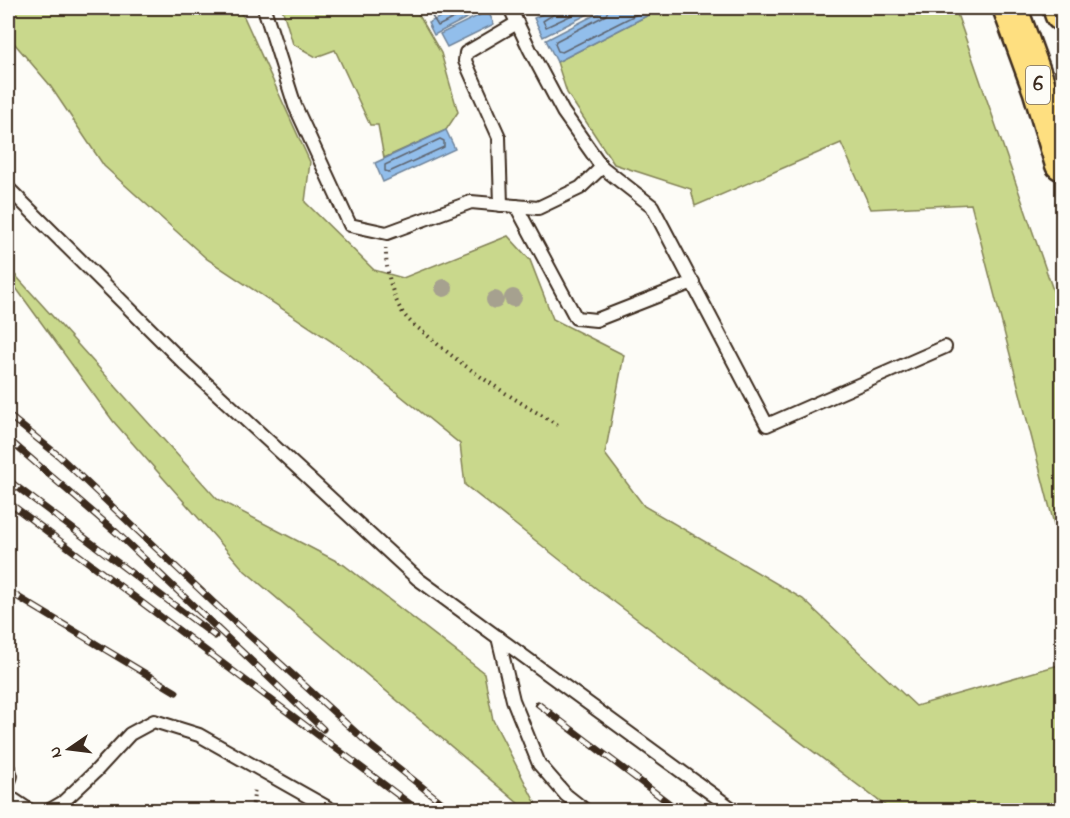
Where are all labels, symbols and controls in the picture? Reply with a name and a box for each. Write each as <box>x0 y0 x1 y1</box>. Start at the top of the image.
road number: 6 <box>1026 66 1050 104</box>
north arrow <box>39 719 99 779</box>
text: N <box>43 744 69 760</box>

